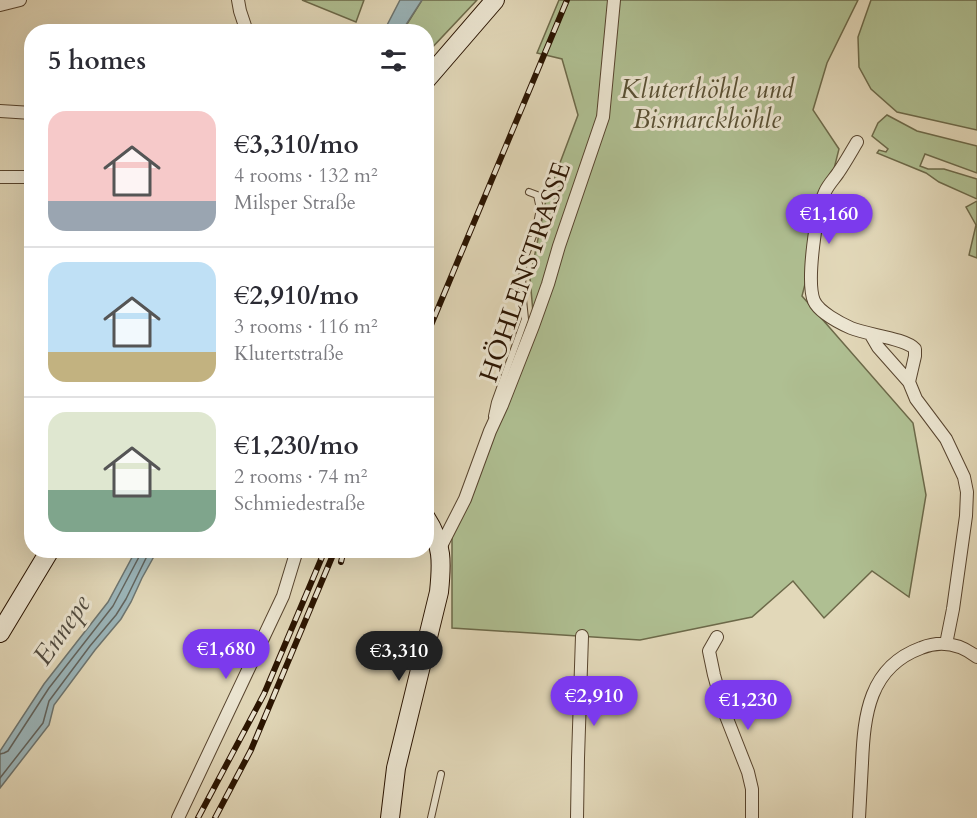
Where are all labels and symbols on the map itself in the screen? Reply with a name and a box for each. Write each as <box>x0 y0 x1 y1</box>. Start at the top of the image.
park label: Kluterthöhle und Bismarckhöhle <box>620 72 795 137</box>
street label: HÖHLENSTRASSE <box>471 157 579 387</box>
pin: €1,160 <box>780 194 878 245</box>
water label: Ennepe <box>25 587 100 672</box>
pin: €1,680 <box>177 629 275 680</box>
pin: €3,310 <box>350 631 448 682</box>
pin: €2,910 <box>545 676 643 727</box>
pin: €1,230 <box>699 680 797 731</box>

